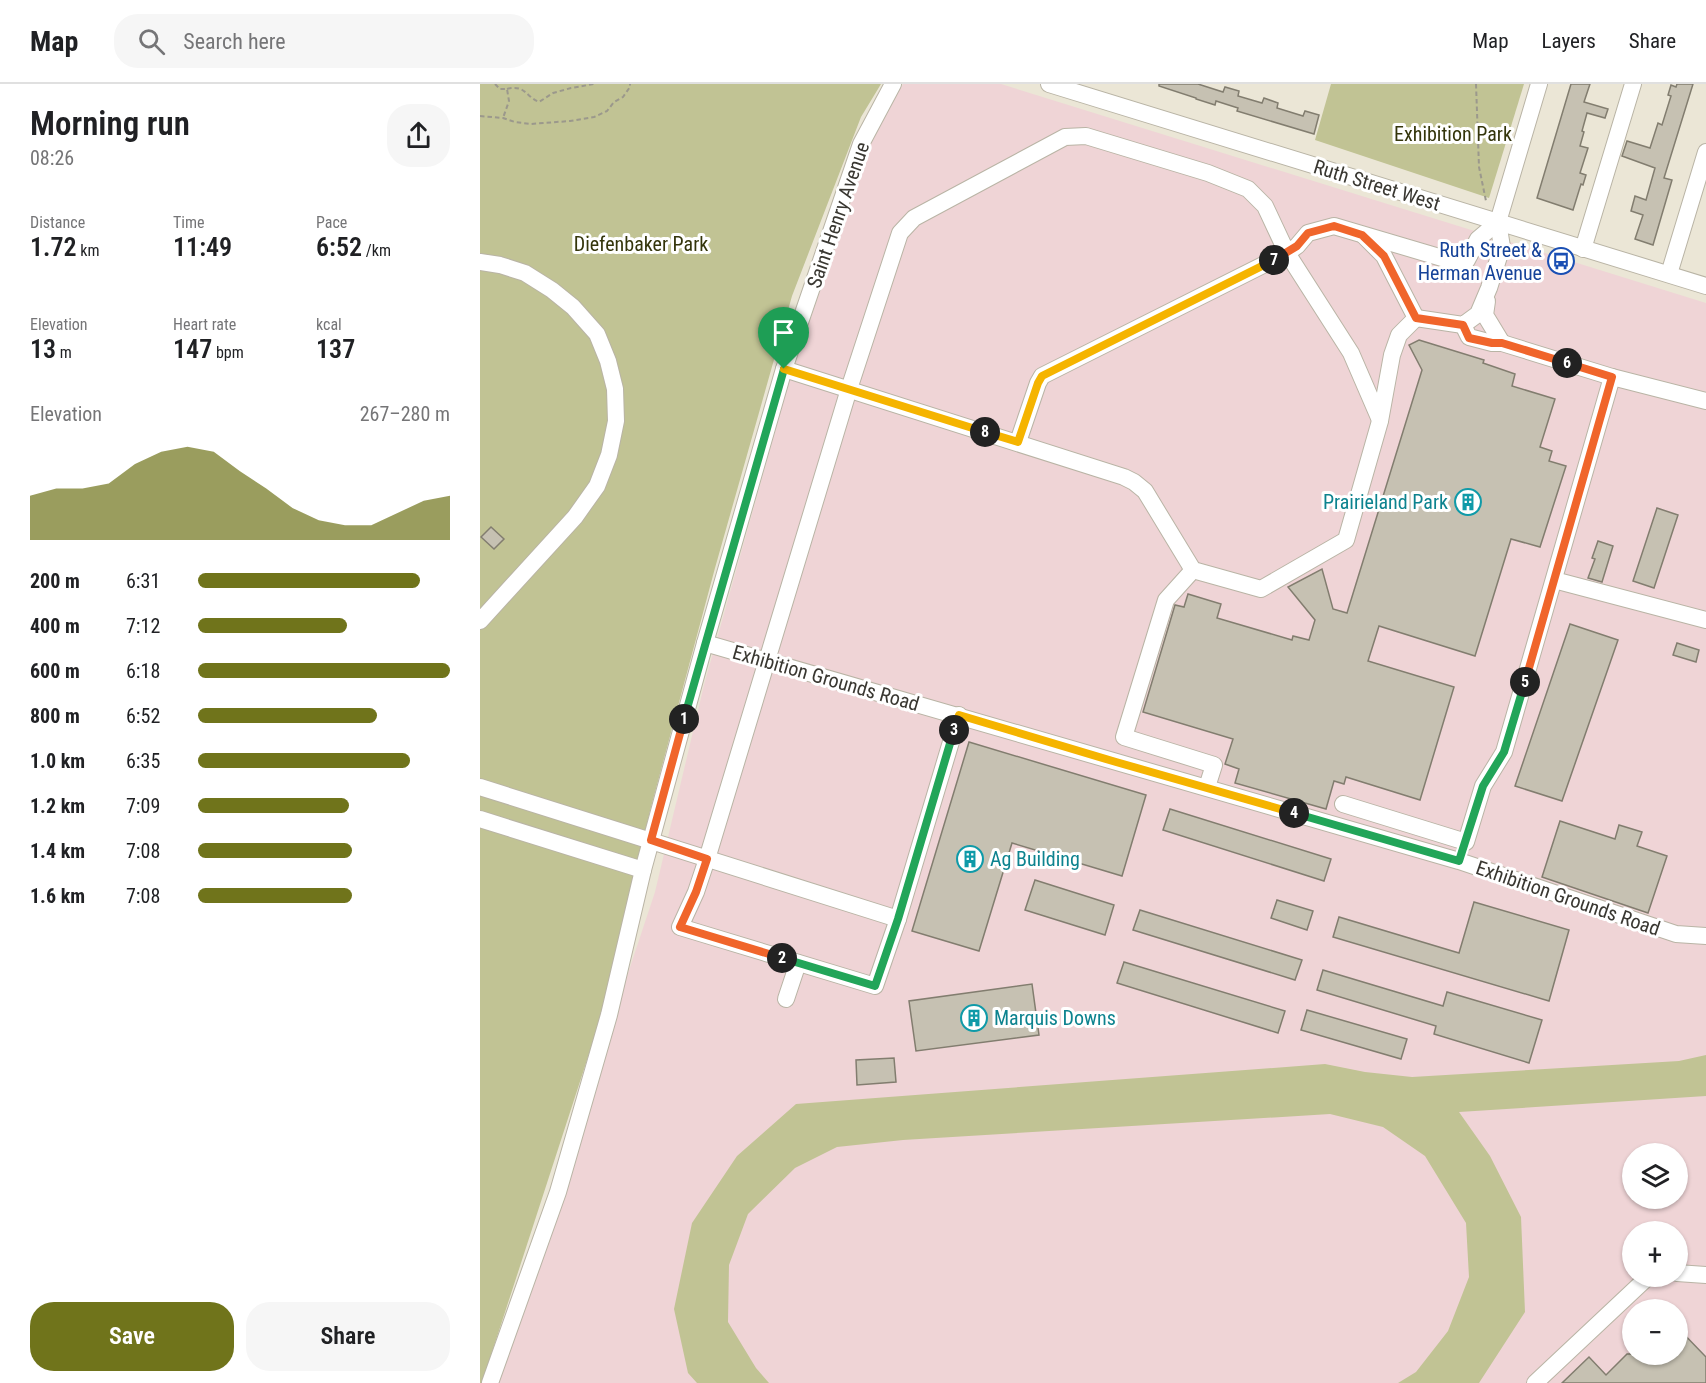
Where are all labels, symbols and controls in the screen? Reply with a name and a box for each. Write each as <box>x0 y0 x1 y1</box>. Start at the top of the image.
search box <box>114 14 534 68</box>
text: Map <box>30 25 78 58</box>
icon: search <box>135 25 168 58</box>
text: Search here <box>183 29 286 54</box>
text: Map <box>1472 29 1509 53</box>
text: Layers <box>1542 29 1596 53</box>
text: Share <box>1629 29 1676 53</box>
text: Morning run <box>30 104 190 143</box>
button: share <box>387 104 450 167</box>
park label: Exhibition Park <box>1394 122 1512 146</box>
street label: Saint Henry Avenue <box>802 139 874 291</box>
text: 08:26 <box>30 146 74 170</box>
street label: Ruth Street West <box>1311 154 1443 216</box>
text: Distance <box>30 213 85 232</box>
text: Time <box>173 213 205 232</box>
text: Pace <box>316 213 347 232</box>
text: 1.72 <box>30 232 77 262</box>
text: 11:49 <box>173 232 232 262</box>
text: 6:52 <box>316 232 362 262</box>
park label: Diefenbaker Park <box>574 232 708 256</box>
place label: Ruth Street & Herman Avenue <box>1418 238 1542 285</box>
text: km <box>77 241 100 260</box>
text: /km <box>362 241 391 260</box>
pin: 7 <box>1259 245 1289 275</box>
bus stop icon: Ruth Street & Herman Avenue <box>1546 246 1576 276</box>
text: 7 <box>1270 250 1278 269</box>
pin <box>758 307 809 369</box>
text: Elevation <box>30 315 88 334</box>
text: Heart rate <box>173 315 236 334</box>
text: kcal <box>316 315 342 334</box>
icon: arrive <box>767 316 800 349</box>
text: 13 <box>30 334 56 364</box>
text: 147 <box>173 334 212 364</box>
text: 137 <box>316 334 355 364</box>
text: m <box>56 343 72 362</box>
text: bpm <box>212 343 244 362</box>
pin: 6 <box>1552 348 1582 378</box>
text: 6 <box>1563 353 1571 372</box>
text: Elevation <box>30 402 102 426</box>
text: 267–280 m <box>360 402 450 426</box>
pin: 8 <box>970 417 1000 447</box>
text: 8 <box>981 422 989 441</box>
building icon: Prairieland Park <box>1453 487 1483 517</box>
place label: Prairieland Park <box>1323 490 1448 514</box>
text: 200 m <box>30 569 80 593</box>
text: 6:31 <box>126 569 160 593</box>
text: 400 m <box>30 614 80 638</box>
text: 7:12 <box>126 614 160 638</box>
street label: Exhibition Grounds Road <box>730 640 922 716</box>
text: 600 m <box>30 659 80 683</box>
text: 6:18 <box>126 659 160 683</box>
pin: 5 <box>1510 667 1540 697</box>
text: 5 <box>1521 672 1529 691</box>
text: 800 m <box>30 704 80 728</box>
text: 6:52 <box>126 704 160 728</box>
pin: 1 <box>669 704 699 734</box>
text: 1 <box>680 709 688 728</box>
pin: 3 <box>939 715 969 745</box>
text: 3 <box>950 720 958 739</box>
text: 1.0 km <box>30 749 85 773</box>
text: 6:35 <box>126 749 160 773</box>
text: 1.2 km <box>30 794 85 818</box>
text: 7:09 <box>126 794 160 818</box>
pin: 4 <box>1279 798 1309 828</box>
text: 4 <box>1290 803 1298 822</box>
text: 1.4 km <box>30 839 85 863</box>
text: 7:08 <box>126 839 160 863</box>
building icon: Ag Building <box>955 844 985 874</box>
place label: Ag Building <box>990 847 1080 871</box>
street label: Exhibition Grounds Road <box>1473 855 1663 941</box>
text: 1.6 km <box>30 884 85 908</box>
text: 7:08 <box>126 884 160 908</box>
pin: 2 <box>767 943 797 973</box>
text: 2 <box>778 948 786 967</box>
building icon: Marquis Downs <box>959 1003 989 1033</box>
place label: Marquis Downs <box>994 1006 1116 1030</box>
map controls <box>1622 1143 1688 1365</box>
button: layers <box>1622 1143 1688 1209</box>
button: + <box>1622 1221 1688 1287</box>
button: − <box>1622 1299 1688 1365</box>
button: Save <box>30 1302 234 1371</box>
button: Share <box>246 1302 450 1371</box>

